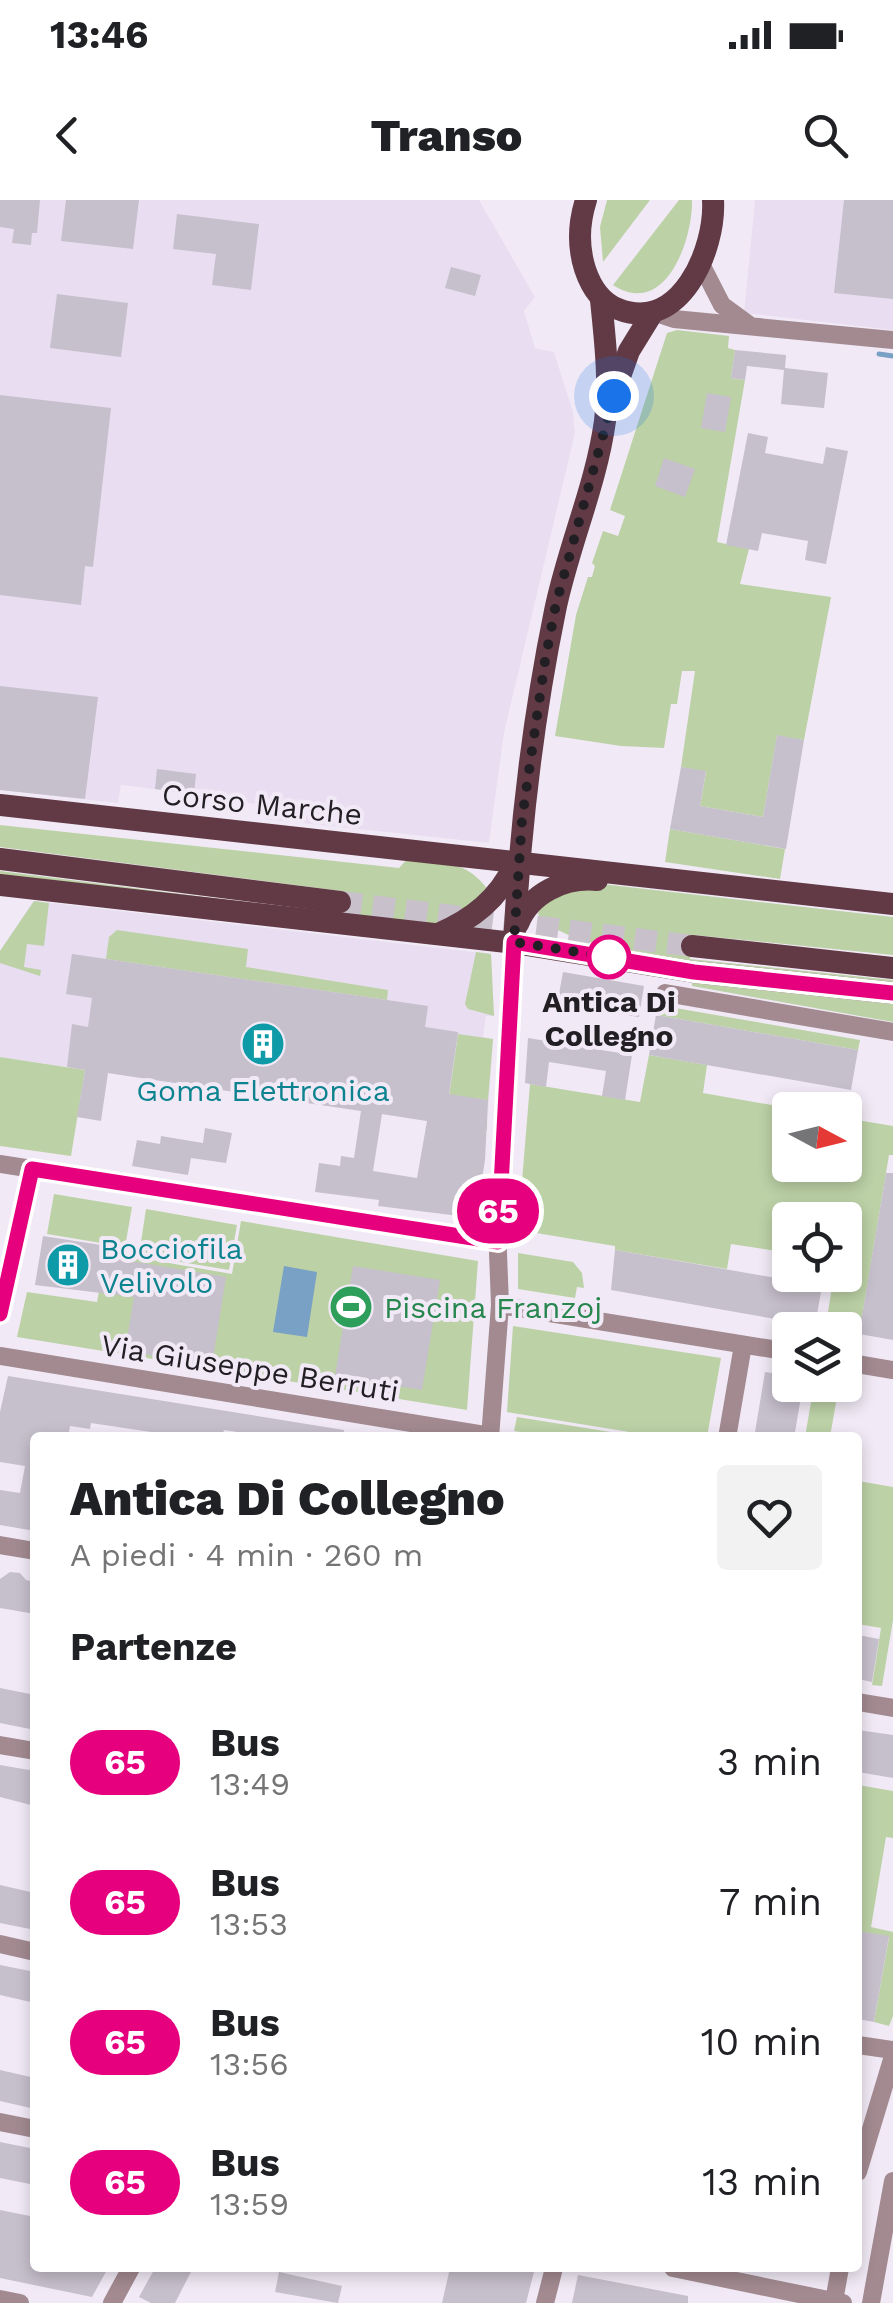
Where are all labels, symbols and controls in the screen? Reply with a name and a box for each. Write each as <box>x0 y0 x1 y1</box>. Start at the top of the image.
text: 13:46 <box>50 13 148 57</box>
icon: back <box>40 108 95 163</box>
icon: search <box>798 108 853 163</box>
text: Transo <box>371 109 523 162</box>
your location <box>589 371 639 421</box>
street label: Corso Marche <box>160 776 364 832</box>
marker: Antica Di Collegno <box>588 936 630 978</box>
place label: Antica Di Collegno <box>542 984 676 1053</box>
building icon: Goma Elettronica <box>240 1021 286 1067</box>
place label: Goma Elettronica <box>136 1073 390 1108</box>
north arrow <box>772 1092 862 1182</box>
map controls <box>772 1092 862 1402</box>
line badge: 65 <box>453 1178 543 1244</box>
text: 65 <box>477 1190 519 1232</box>
button: locate <box>772 1202 862 1292</box>
place label: Bocciofila Velivolo <box>100 1231 243 1300</box>
building icon: Bocciofila Velivolo <box>45 1242 91 1288</box>
sports icon: Piscina Franzoj <box>328 1284 374 1330</box>
place label: Piscina Franzoj <box>384 1290 602 1325</box>
button: layers <box>772 1312 862 1402</box>
street label: Via Giuseppe Berruti <box>99 1327 401 1409</box>
button: heart <box>717 1465 822 1570</box>
text: Antica Di Collegno <box>70 1470 505 1527</box>
text: A piedi · 4 min · 260 m <box>70 1536 423 1574</box>
text: Partenze <box>70 1625 237 1669</box>
text: Bus <box>210 1721 280 1765</box>
text: 3 min <box>717 1740 822 1784</box>
text: 65 <box>104 1741 146 1783</box>
text: 13:49 <box>210 1765 290 1803</box>
text: Bus <box>210 1861 280 1905</box>
text: 7 min <box>719 1880 822 1924</box>
text: 65 <box>104 1881 146 1923</box>
text: 13:53 <box>210 1905 288 1943</box>
text: Bus <box>210 2001 280 2045</box>
text: 10 min <box>701 2020 822 2064</box>
text: 65 <box>104 2021 146 2063</box>
text: 13:56 <box>210 2045 289 2083</box>
text: Bus <box>210 2141 280 2185</box>
text: 13 min <box>702 2160 822 2204</box>
text: 65 <box>104 2161 146 2203</box>
text: 13:59 <box>210 2185 289 2223</box>

